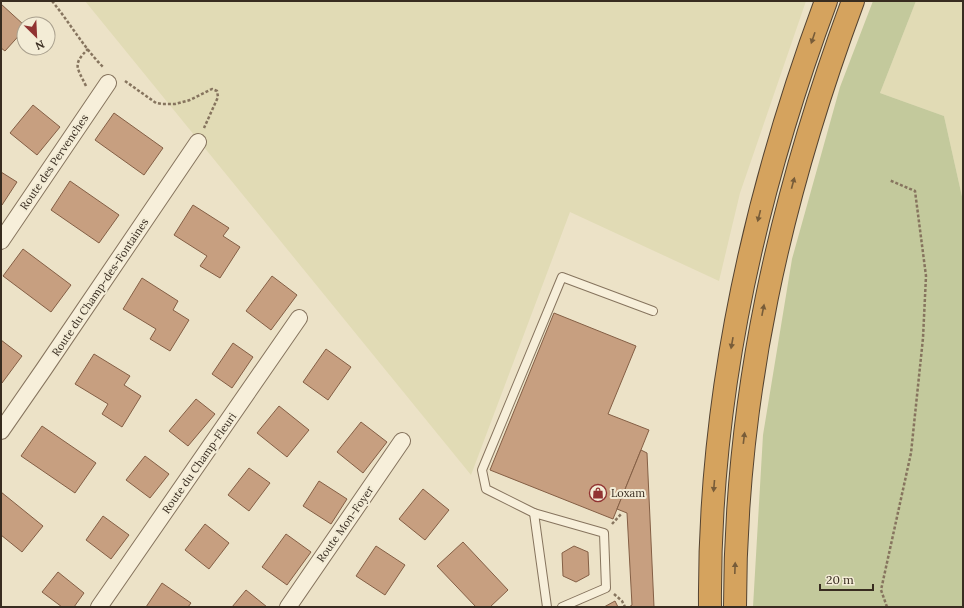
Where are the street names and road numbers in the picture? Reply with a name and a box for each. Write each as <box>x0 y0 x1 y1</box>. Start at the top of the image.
street label: Route des Pervenches <box>17 111 91 213</box>
street label: Route du Champ-des-Fontaines <box>49 215 151 359</box>
street label: Route du Champ-Fleuri <box>159 410 239 516</box>
street label: Route Mon-Foyer <box>313 483 377 565</box>

